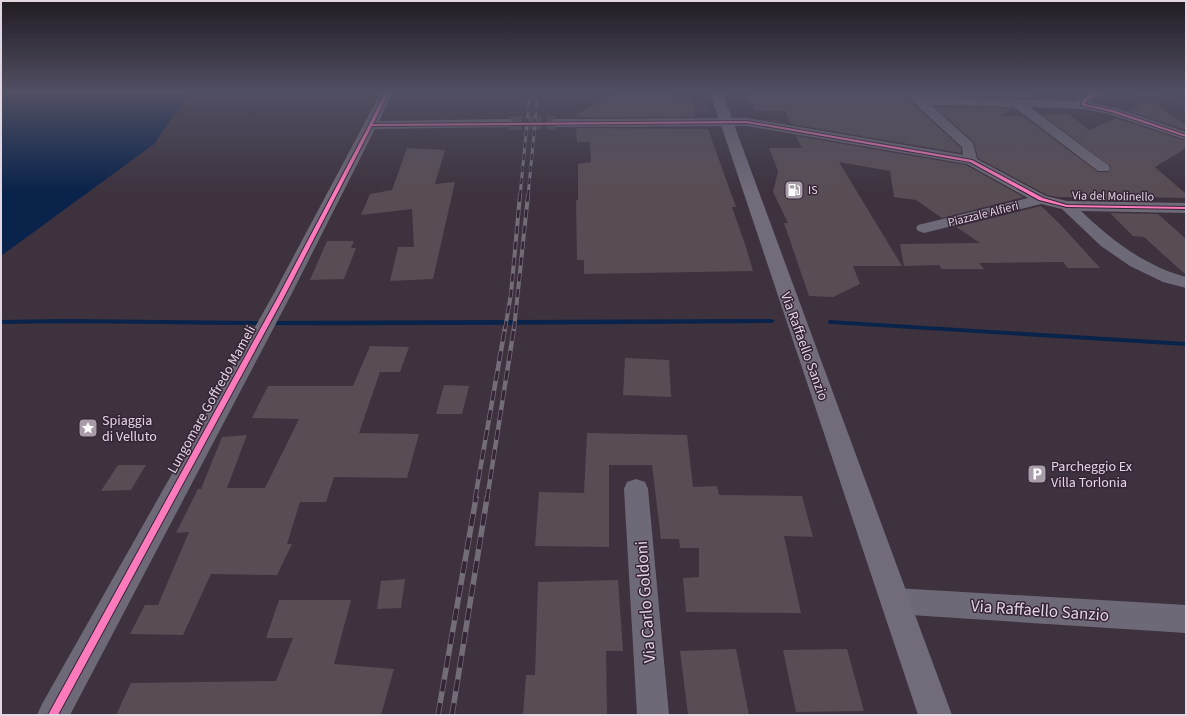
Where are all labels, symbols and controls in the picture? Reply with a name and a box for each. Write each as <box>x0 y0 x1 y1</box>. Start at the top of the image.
fuel station icon: IS <box>783 179 805 201</box>
place label: IS <box>808 182 818 199</box>
street label: Via del Molinello <box>1072 187 1154 206</box>
street label: Piazzale Alfieri <box>946 197 1020 231</box>
street label: Via Raffaello Sanzio <box>775 289 833 403</box>
street label: Lungomare Goffredo Mameli <box>163 322 261 477</box>
place label: Spiaggia di Velluto <box>102 411 157 447</box>
place icon: Spiaggia di Velluto <box>77 417 99 439</box>
place label: Parcheggio Ex Villa Torlonia <box>1051 457 1133 493</box>
parking icon: Parcheggio Ex Villa Torlonia <box>1026 463 1048 485</box>
street label: Via Carlo Goldoni <box>630 540 662 664</box>
street label: Via Raffaello Sanzio <box>970 594 1110 628</box>

